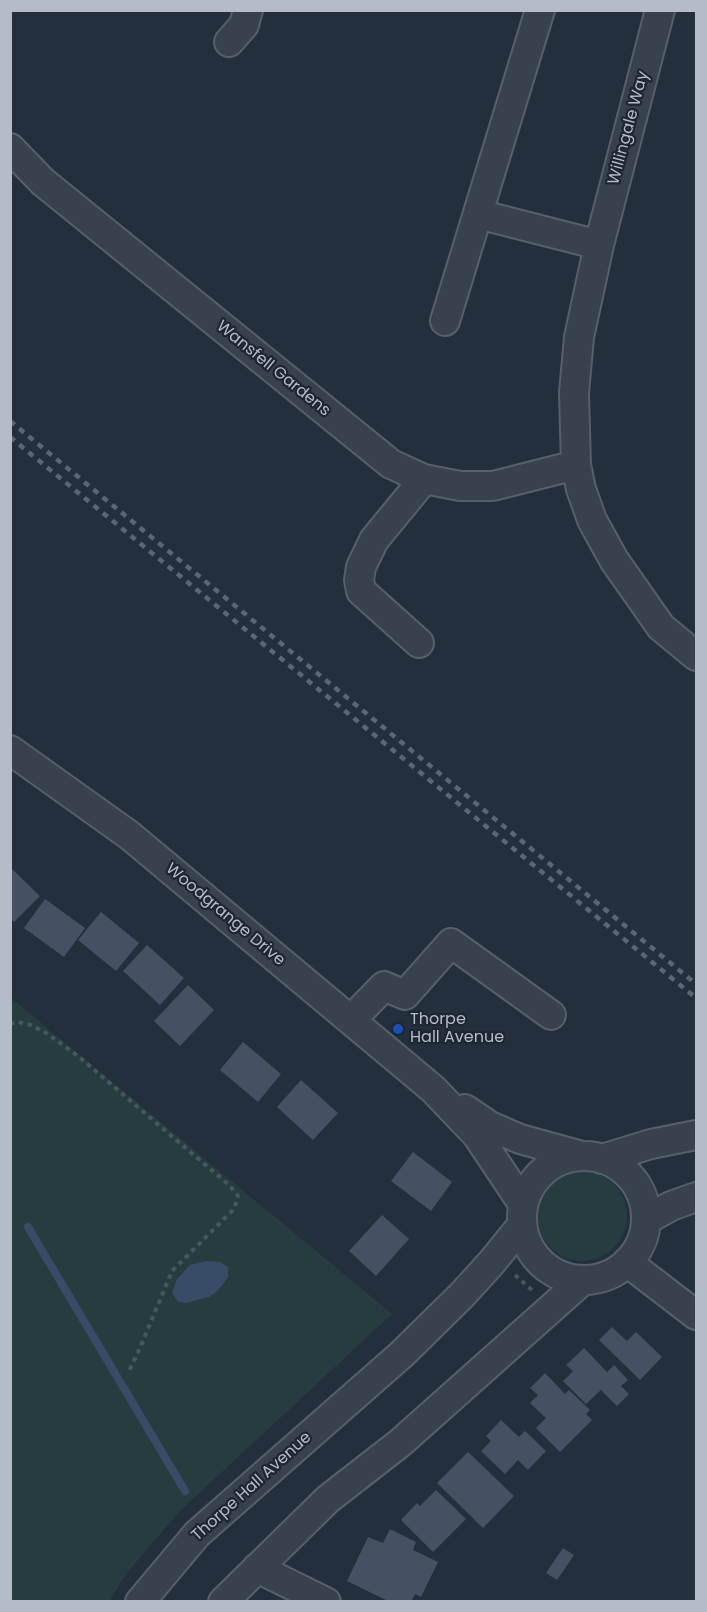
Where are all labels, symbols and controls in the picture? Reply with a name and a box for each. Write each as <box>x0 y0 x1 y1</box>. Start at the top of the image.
street label: Willingale Way <box>605 69 653 187</box>
street label: Wansfell Gardens <box>212 317 334 421</box>
street label: Woodgrange Drive <box>161 859 289 971</box>
place label: Thorpe Hall Avenue <box>410 1010 504 1048</box>
marker: Thorpe Hall Avenue <box>391 1022 405 1036</box>
street label: Thorpe Hall Avenue <box>188 1428 316 1546</box>

